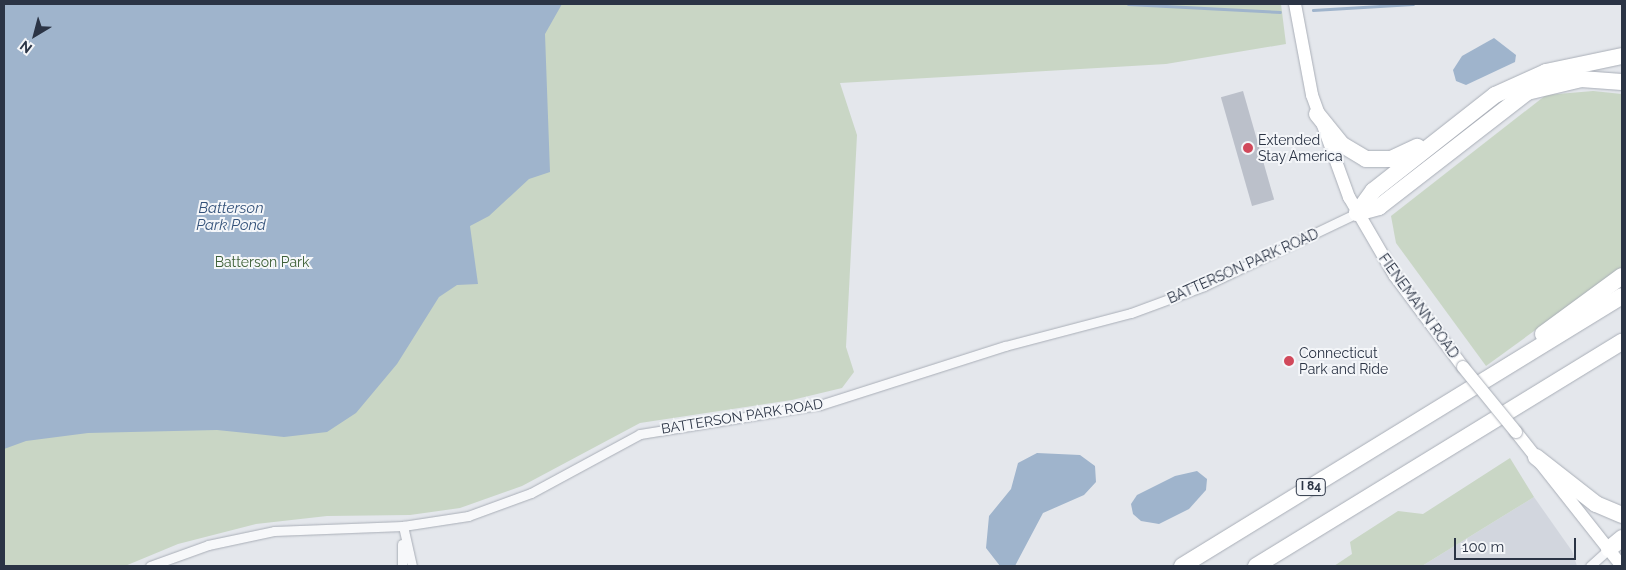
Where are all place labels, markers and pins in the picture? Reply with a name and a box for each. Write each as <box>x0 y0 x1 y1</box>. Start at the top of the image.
place label: Extended Stay America <box>1258 132 1343 164</box>
marker: Extended Stay America <box>1242 142 1254 154</box>
place label: Connecticut Park and Ride <box>1299 345 1388 378</box>
marker: Connecticut Park and Ride <box>1283 355 1295 367</box>

